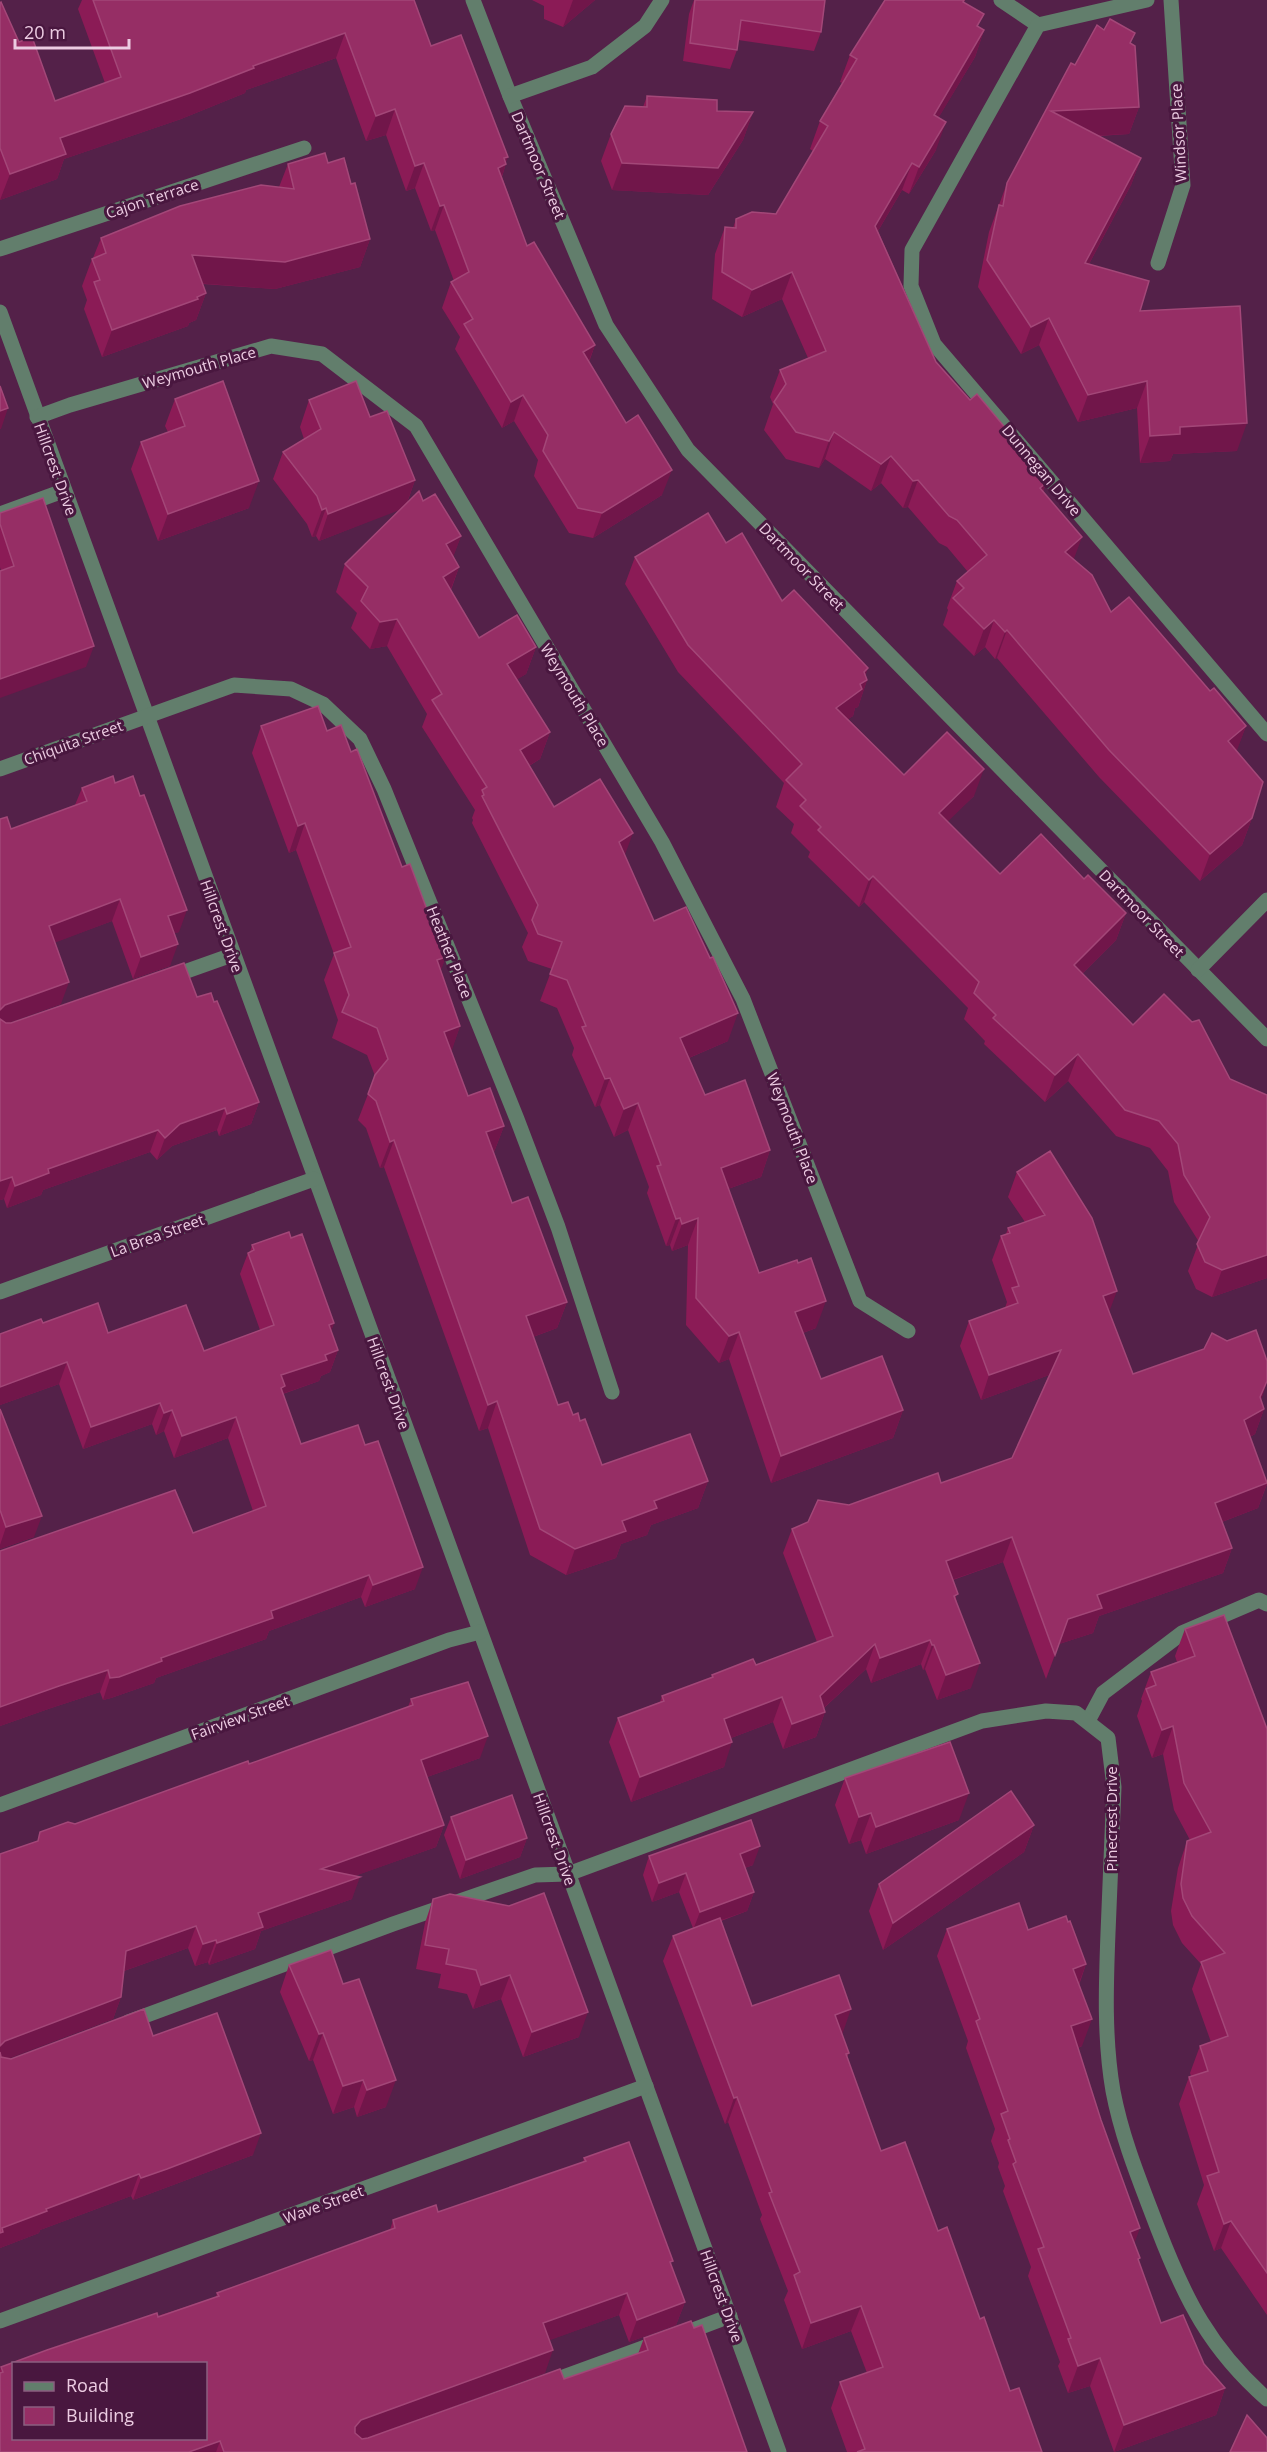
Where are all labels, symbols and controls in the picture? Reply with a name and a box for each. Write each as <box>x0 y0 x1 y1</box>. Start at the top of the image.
scale bar <box>15 12 129 50</box>
text: 20 m <box>24 20 66 44</box>
street label: Windsor Place <box>1165 83 1191 183</box>
street label: Dartmoor Street <box>507 108 571 222</box>
street label: Cajon Terrace <box>103 174 201 222</box>
street label: Weymouth Place <box>140 341 258 393</box>
street label: Hillcrest Drive <box>30 420 82 518</box>
street label: Dunnegan Drive <box>998 420 1086 520</box>
street label: Dartmoor Street <box>755 518 849 614</box>
street label: Weymouth Place <box>536 640 614 750</box>
street label: Chiquita Street <box>21 715 125 769</box>
street label: Dartmoor Street <box>1095 865 1189 961</box>
street label: Hillcrest Drive <box>196 877 248 975</box>
street label: Heather Place <box>422 903 478 1001</box>
street label: Weymouth Place <box>763 1070 823 1186</box>
street label: La Brea Street <box>107 1209 207 1261</box>
street label: Hillcrest Drive <box>363 1334 415 1432</box>
street label: Fairview Street <box>188 1690 292 1744</box>
street label: Pinecrest Drive <box>1101 1766 1121 1872</box>
street label: Hillcrest Drive <box>529 1790 581 1888</box>
street label: Wave Street <box>280 2180 366 2228</box>
street label: Hillcrest Drive <box>696 2247 748 2345</box>
legend <box>12 2362 207 2440</box>
text: Road <box>66 2373 109 2397</box>
text: Building <box>66 2403 134 2427</box>

